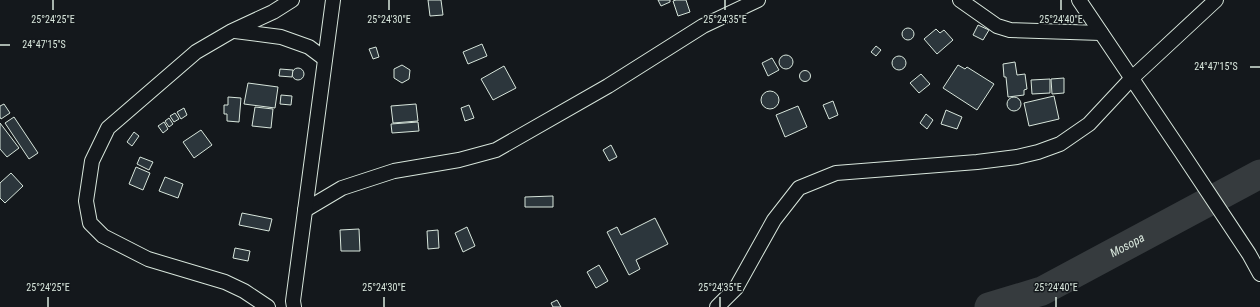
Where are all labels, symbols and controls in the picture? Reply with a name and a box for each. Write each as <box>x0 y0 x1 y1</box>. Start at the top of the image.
text: 25°24'25"E <box>31 14 75 25</box>
text: 25°24'30"E <box>367 14 411 25</box>
text: 25°24'35"E <box>703 14 747 25</box>
text: 25°24'40"E <box>1039 14 1083 25</box>
text: 24°47'15"S <box>22 39 66 50</box>
text: 24°47'15"S <box>1194 61 1238 72</box>
water label: Mosopa <box>1107 230 1147 260</box>
text: 25°24'25"E <box>26 282 70 293</box>
text: 25°24'30"E <box>362 282 406 293</box>
text: 25°24'35"E <box>698 282 742 293</box>
text: 25°24'40"E <box>1034 282 1078 293</box>

